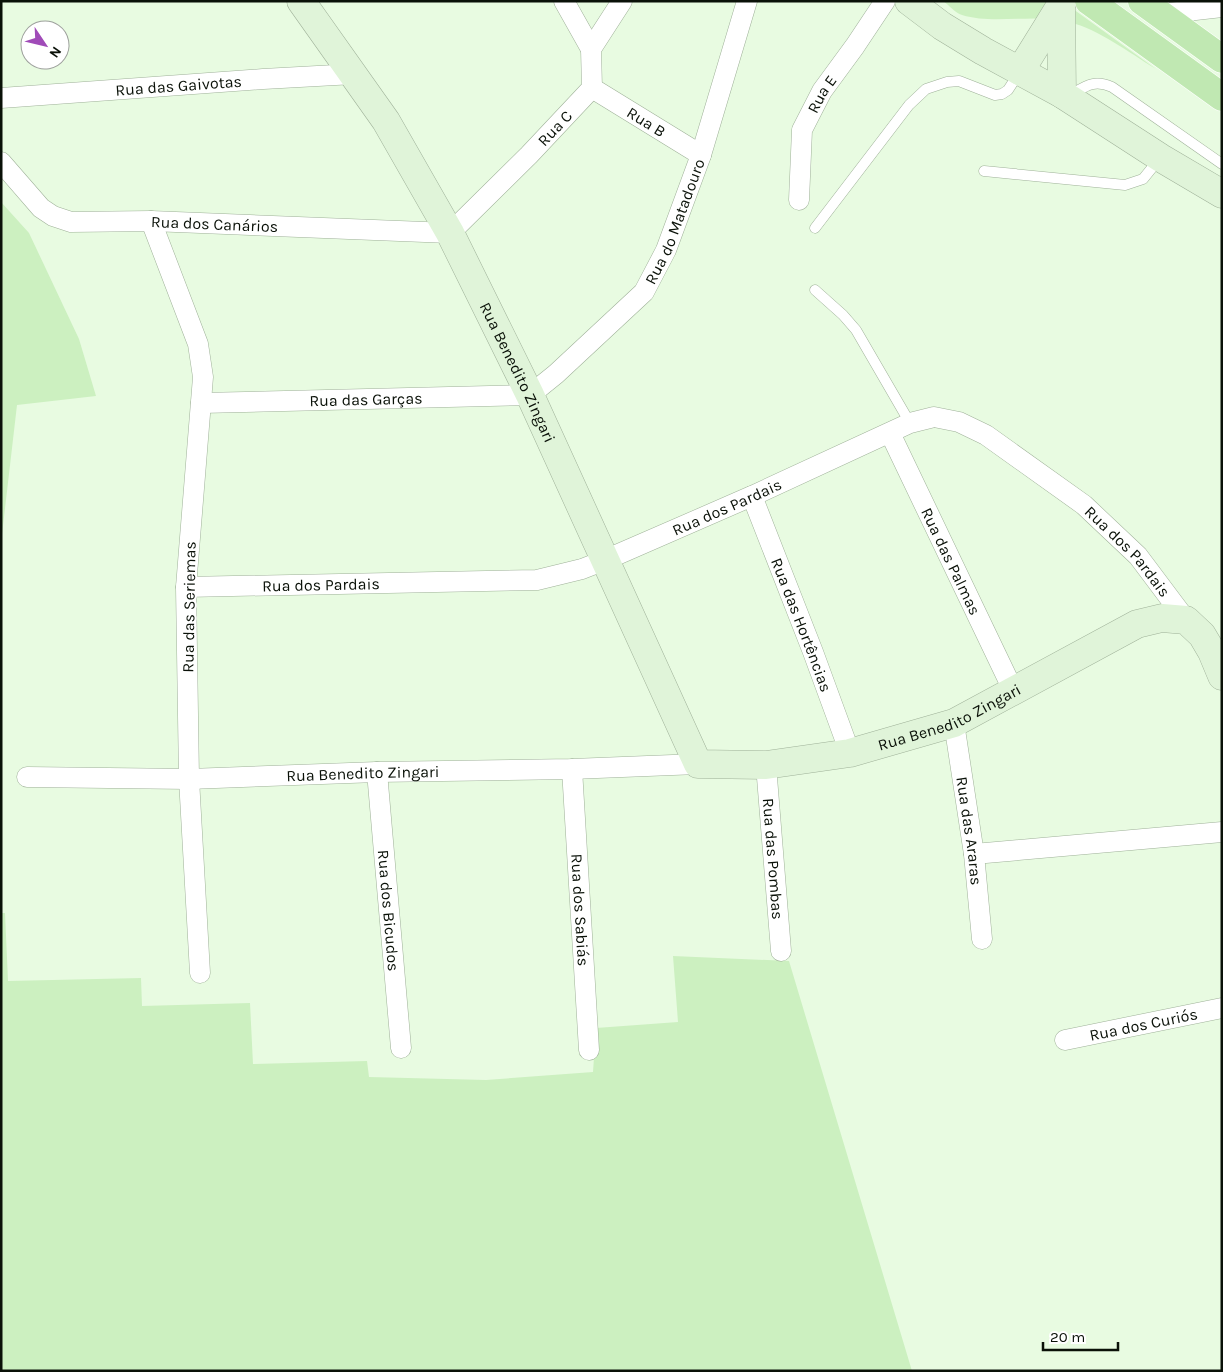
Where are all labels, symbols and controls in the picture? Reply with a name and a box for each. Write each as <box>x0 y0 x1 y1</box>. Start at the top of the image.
north arrow <box>20 20 70 70</box>
text: N <box>45 43 65 61</box>
street label: Rua das Gaivotas <box>115 71 242 99</box>
street label: Rua E <box>803 71 840 116</box>
street label: Rua B <box>624 102 669 141</box>
street label: Rua C <box>533 106 576 150</box>
street label: Rua do Matadouro <box>640 156 708 287</box>
street label: Rua dos Canários <box>151 212 279 236</box>
street label: Rua Benedito Zingari <box>476 299 560 445</box>
street label: Rua das Garças <box>309 388 423 410</box>
street label: Rua dos Pardais <box>669 474 784 539</box>
street label: Rua dos Pardais <box>1081 502 1175 600</box>
street label: Rua das Palmas <box>917 504 985 618</box>
street label: Rua das Seriemas <box>178 541 200 673</box>
street label: Rua das Hortências <box>768 555 836 694</box>
street label: Rua dos Pardais <box>262 574 380 595</box>
street label: Rua Benedito Zingari <box>875 679 1024 754</box>
street label: Rua Benedito Zingari <box>286 762 440 785</box>
street label: Rua das Araras <box>953 775 986 886</box>
street label: Rua das Pombas <box>759 797 788 920</box>
street label: Rua dos Bicudos <box>374 849 404 972</box>
street label: Rua dos Sabiás <box>568 853 593 967</box>
street label: Rua dos Curiós <box>1088 1004 1199 1044</box>
scale bar <box>1043 1320 1118 1352</box>
text: 20 m <box>1050 1328 1085 1346</box>

